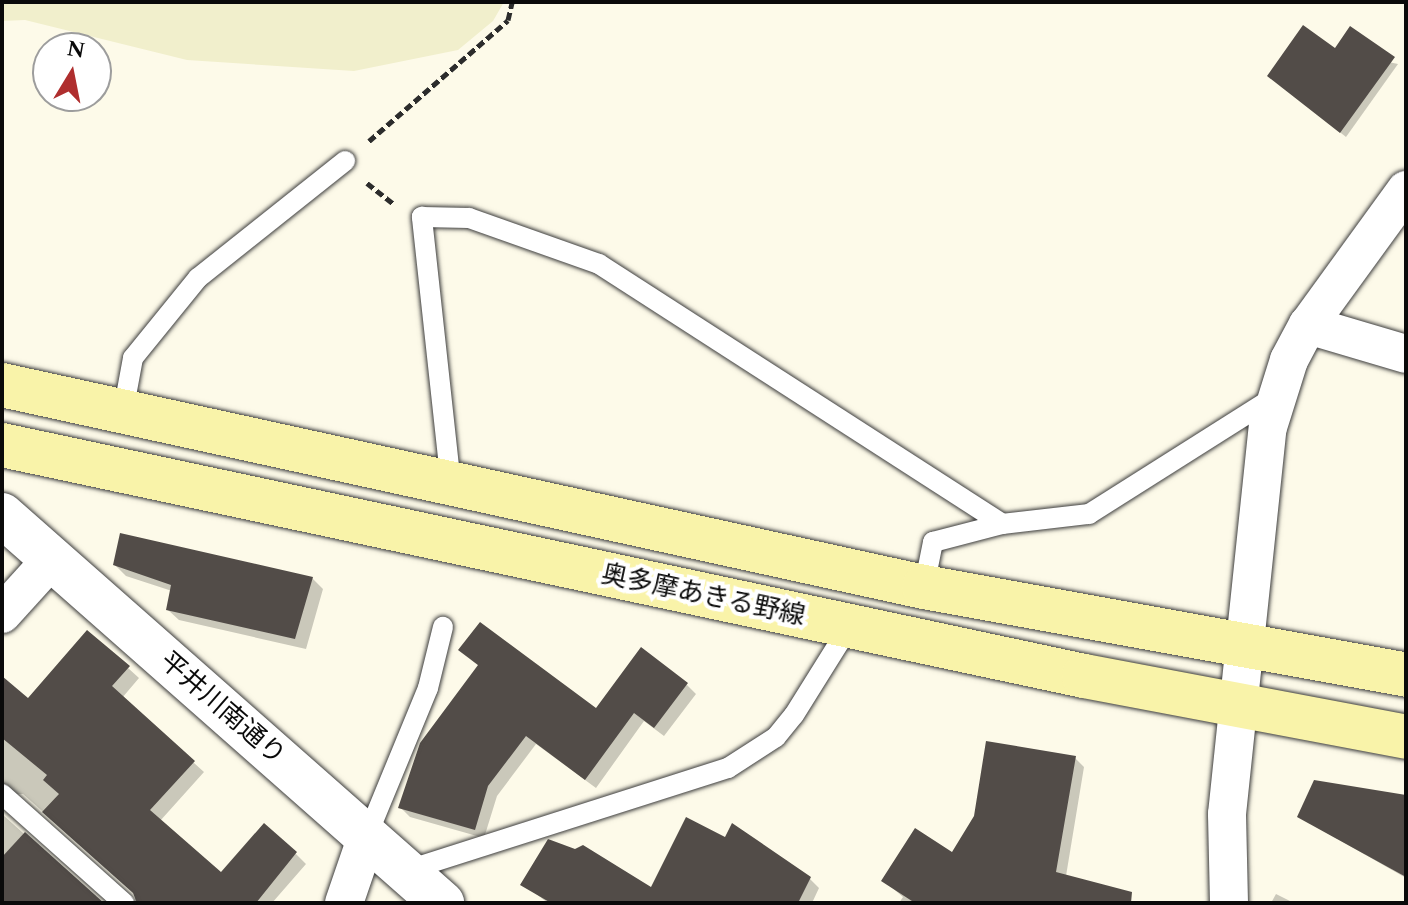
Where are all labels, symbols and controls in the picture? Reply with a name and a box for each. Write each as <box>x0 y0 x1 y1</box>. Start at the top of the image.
north arrow <box>32 32 112 112</box>
text: N <box>64 32 88 68</box>
street label: 奥多摩あきる野線 <box>598 559 808 633</box>
street label: 平井川南通り <box>153 646 291 772</box>

